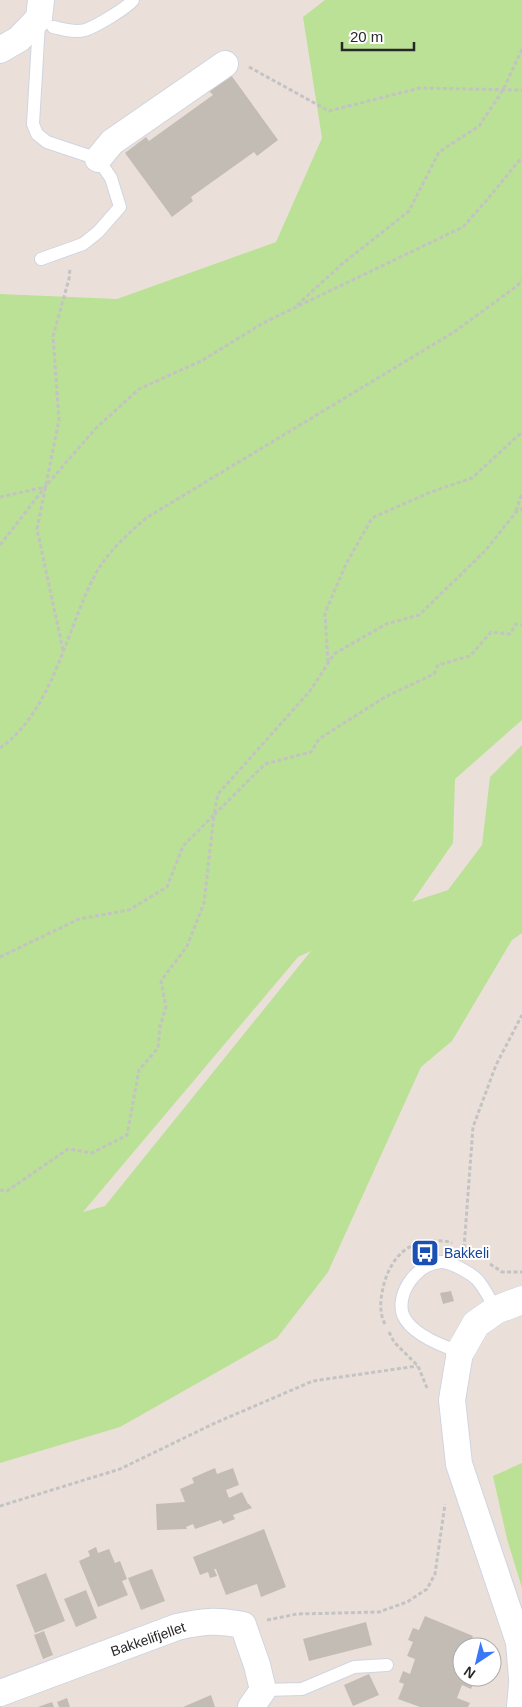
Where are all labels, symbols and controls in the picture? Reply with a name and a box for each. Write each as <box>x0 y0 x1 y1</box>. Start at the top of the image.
scale bar <box>342 20 414 52</box>
text: 20 m <box>350 28 383 45</box>
bus stop icon: Bakkeli <box>410 1238 440 1268</box>
place label: Bakkeli <box>444 1245 489 1261</box>
street label: Bakkelifjellet <box>109 1619 187 1659</box>
north arrow <box>452 1637 502 1687</box>
text: N <box>461 1663 478 1682</box>

